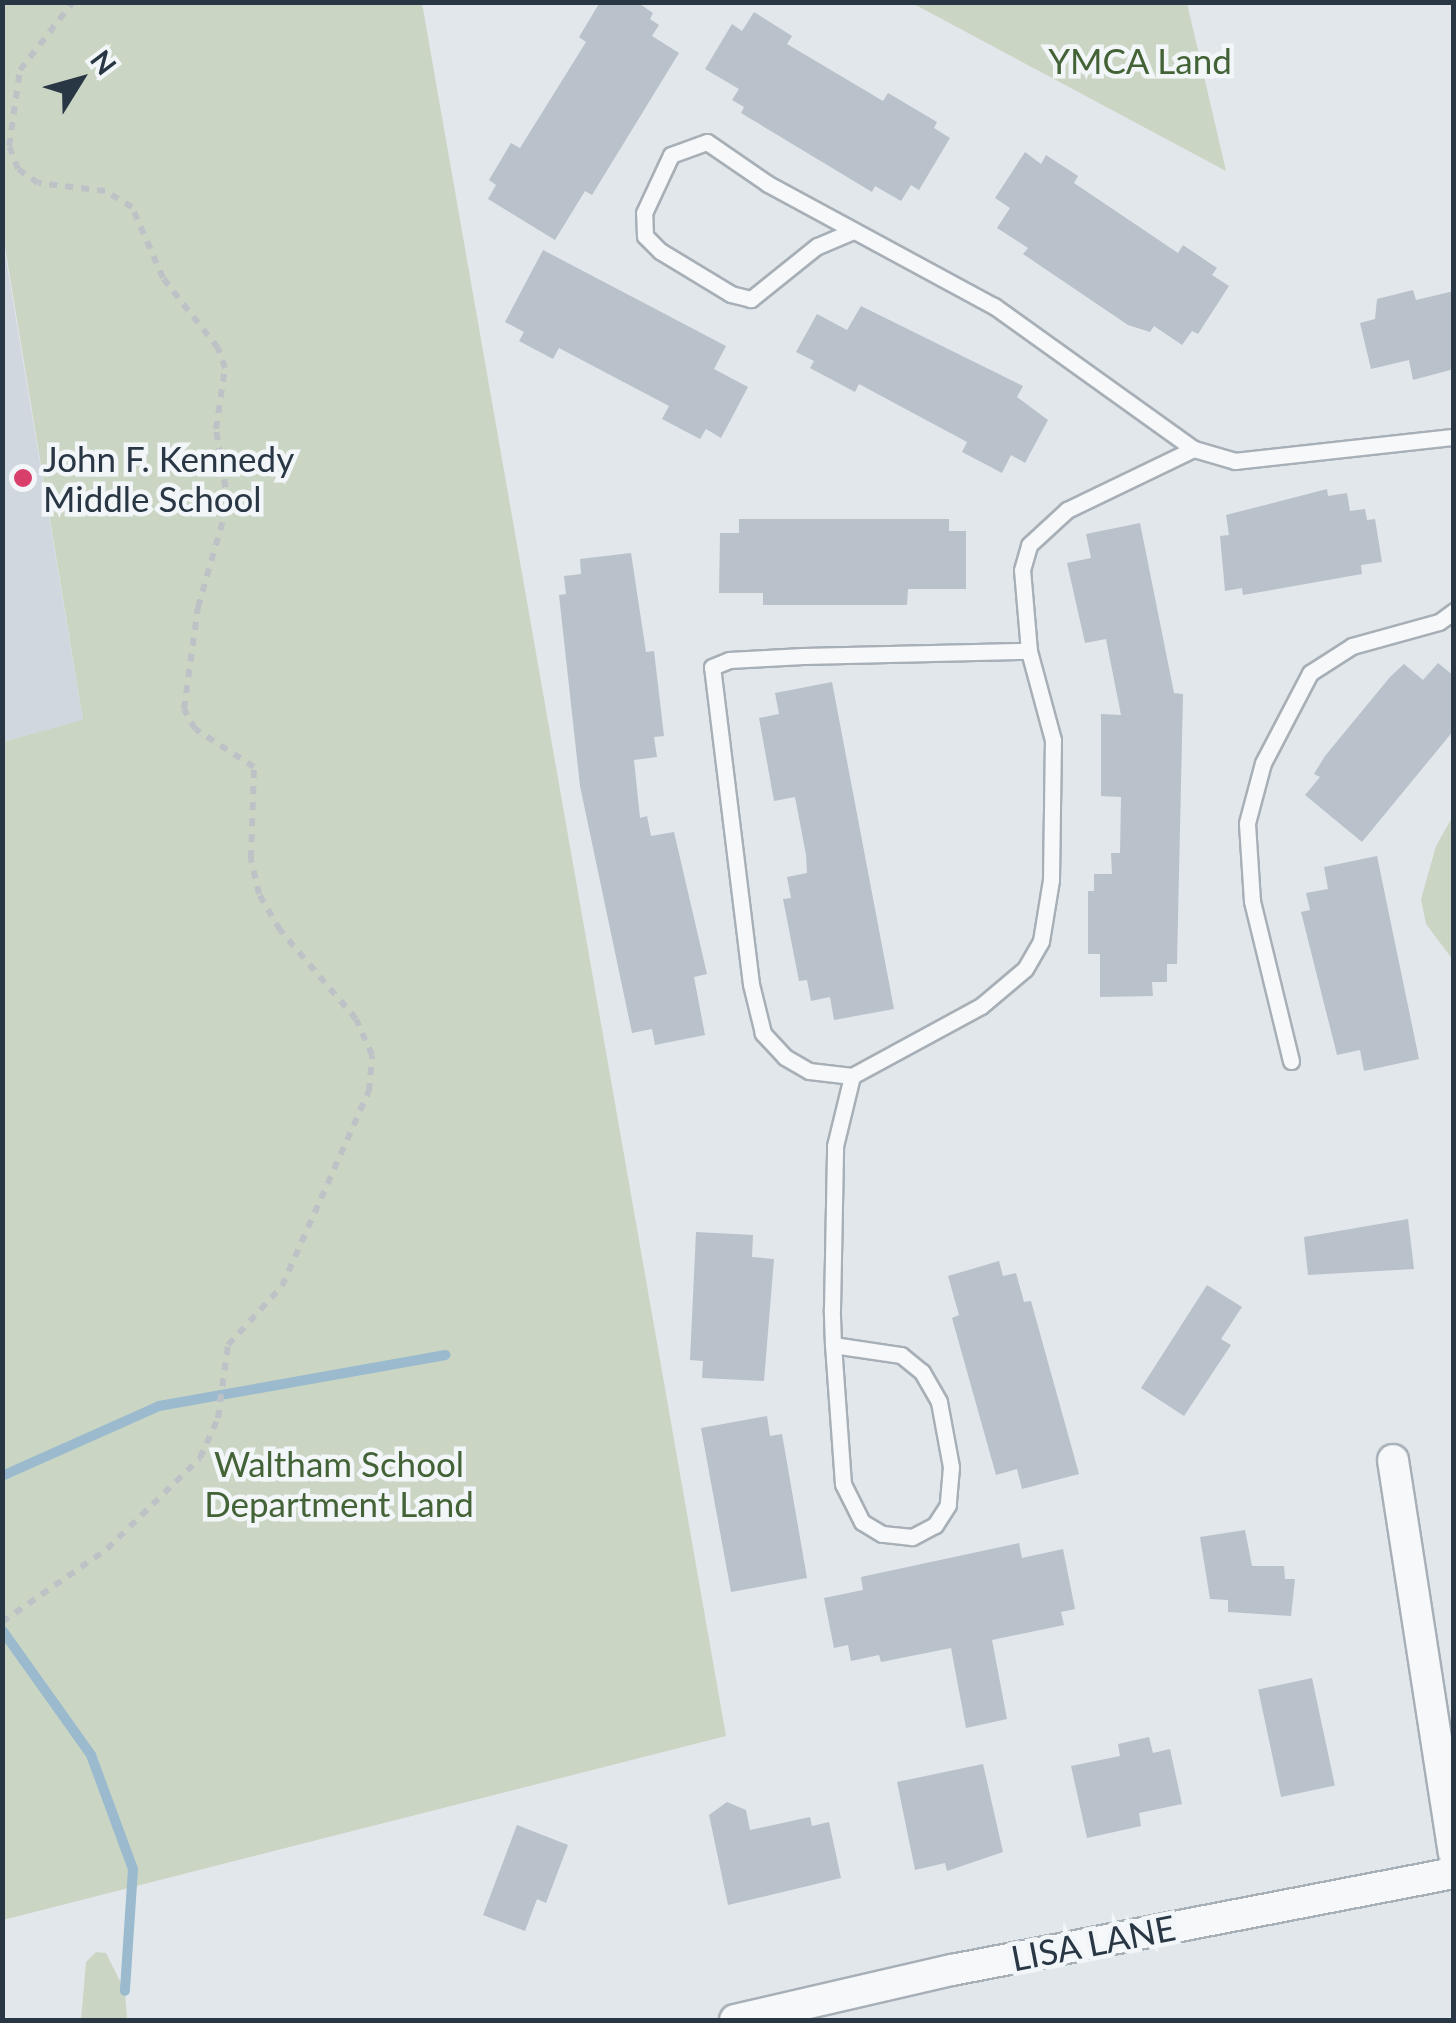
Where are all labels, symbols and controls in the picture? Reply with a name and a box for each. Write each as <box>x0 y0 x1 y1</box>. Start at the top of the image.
north arrow <box>30 30 130 130</box>
park label: YMCA Land <box>1048 39 1232 81</box>
text: N <box>84 43 124 81</box>
place label: John F. Kennedy Middle School <box>43 437 294 519</box>
marker: John F. Kennedy Middle School <box>12 467 34 489</box>
park label: Waltham School Department Land <box>204 1442 474 1524</box>
street label: LISA LANE <box>1007 1905 1179 1979</box>

